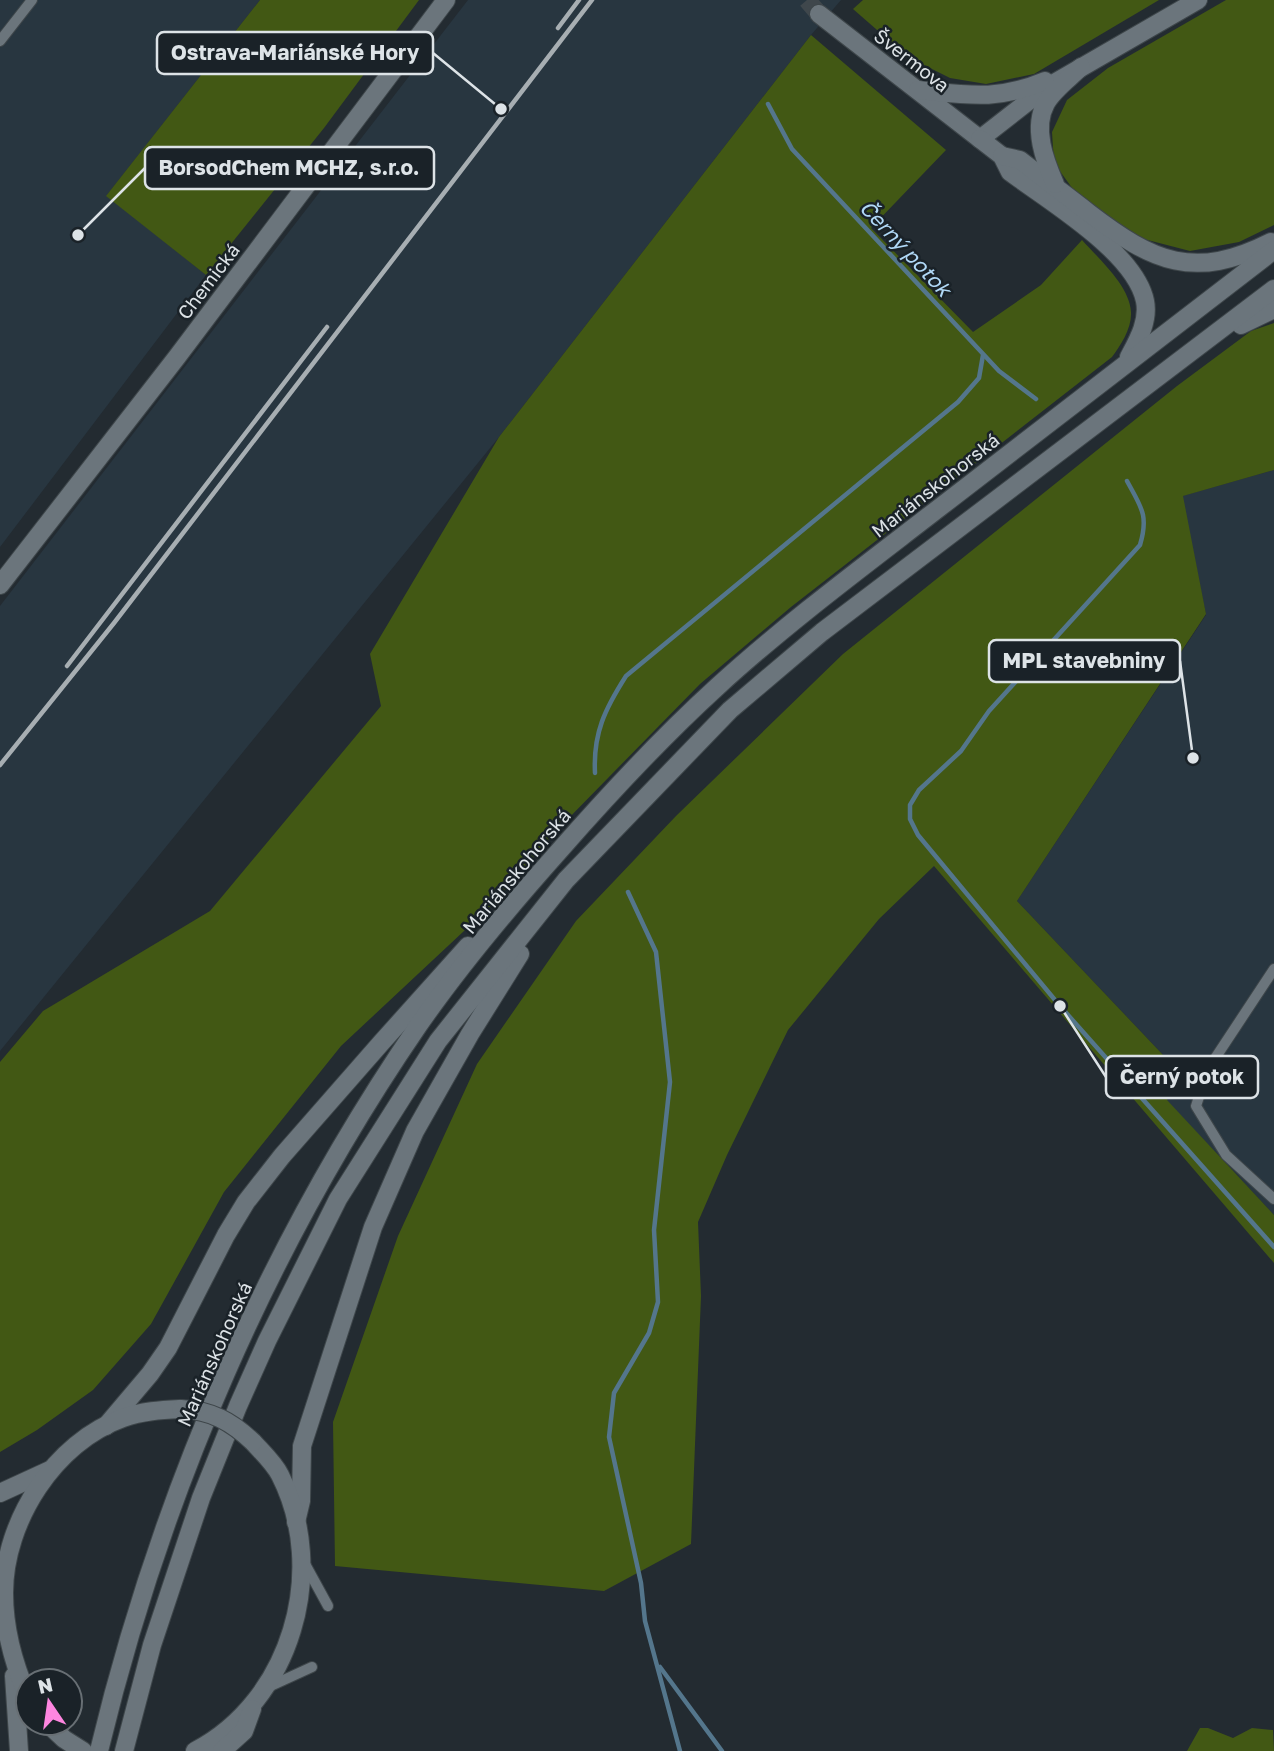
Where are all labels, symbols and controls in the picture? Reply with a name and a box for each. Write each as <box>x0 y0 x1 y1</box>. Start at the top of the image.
street label: Švermova <box>870 23 954 97</box>
callout: Ostrava-Mariánské Hory <box>157 32 433 74</box>
text: Ostrava-Mariánské Hory <box>171 39 420 65</box>
callout: BorsodChem MCHZ, s.r.o. <box>145 147 434 189</box>
text: BorsodChem MCHZ, s.r.o. <box>158 154 420 180</box>
water label: Černý potok <box>855 194 959 303</box>
street label: Chemická <box>172 238 244 324</box>
street label: Mariánskohorská <box>867 428 1003 542</box>
callout: MPL stavebniny <box>989 640 1180 682</box>
text: MPL stavebniny <box>1003 647 1166 673</box>
street label: Mariánskohorská <box>457 804 575 938</box>
callout: Černý potok <box>1106 1056 1258 1098</box>
text: Černý potok <box>1120 1063 1244 1089</box>
street label: Mariánskohorská <box>172 1278 256 1430</box>
north arrow <box>14 1667 84 1737</box>
text: N <box>35 1672 55 1698</box>

